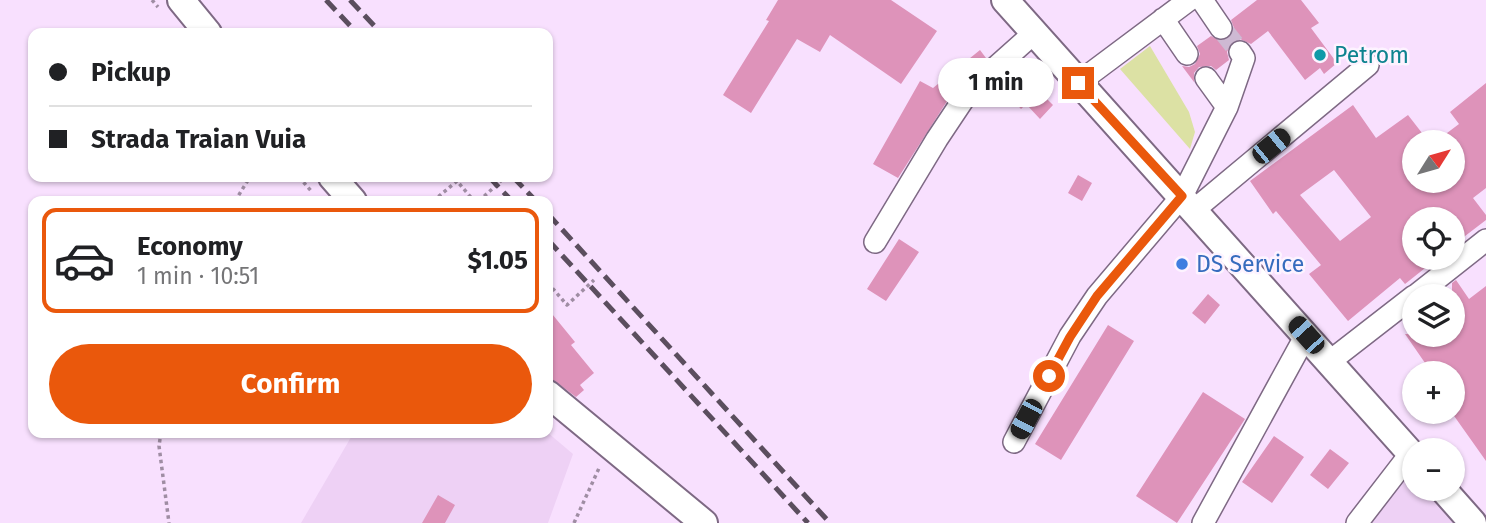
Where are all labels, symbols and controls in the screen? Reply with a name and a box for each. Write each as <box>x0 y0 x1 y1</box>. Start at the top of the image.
place label: Petrom <box>1334 41 1409 69</box>
marker: Petrom <box>1312 47 1328 63</box>
text: Pickup <box>91 57 171 88</box>
callout: 1 min <box>938 58 1054 108</box>
route end <box>1062 67 1094 99</box>
text: 1 min <box>968 68 1024 96</box>
text: Strada Traian Vuia <box>91 124 306 155</box>
car <box>1249 125 1294 167</box>
north arrow <box>1402 130 1465 192</box>
map controls <box>1402 130 1465 501</box>
button: locate <box>1402 207 1465 270</box>
icon: car <box>53 229 116 292</box>
text: Economy <box>137 231 243 262</box>
text: $1.05 <box>468 245 528 276</box>
place label: DS Service <box>1196 250 1304 278</box>
marker: DS Service <box>1174 256 1190 272</box>
text: 1 min · 10:51 <box>137 262 259 290</box>
button: layers <box>1402 284 1465 347</box>
car <box>1285 312 1328 358</box>
button: Confirm <box>49 344 532 424</box>
route start <box>1033 360 1065 392</box>
button: + <box>1402 361 1465 424</box>
car <box>1007 396 1046 442</box>
button: − <box>1402 438 1465 501</box>

